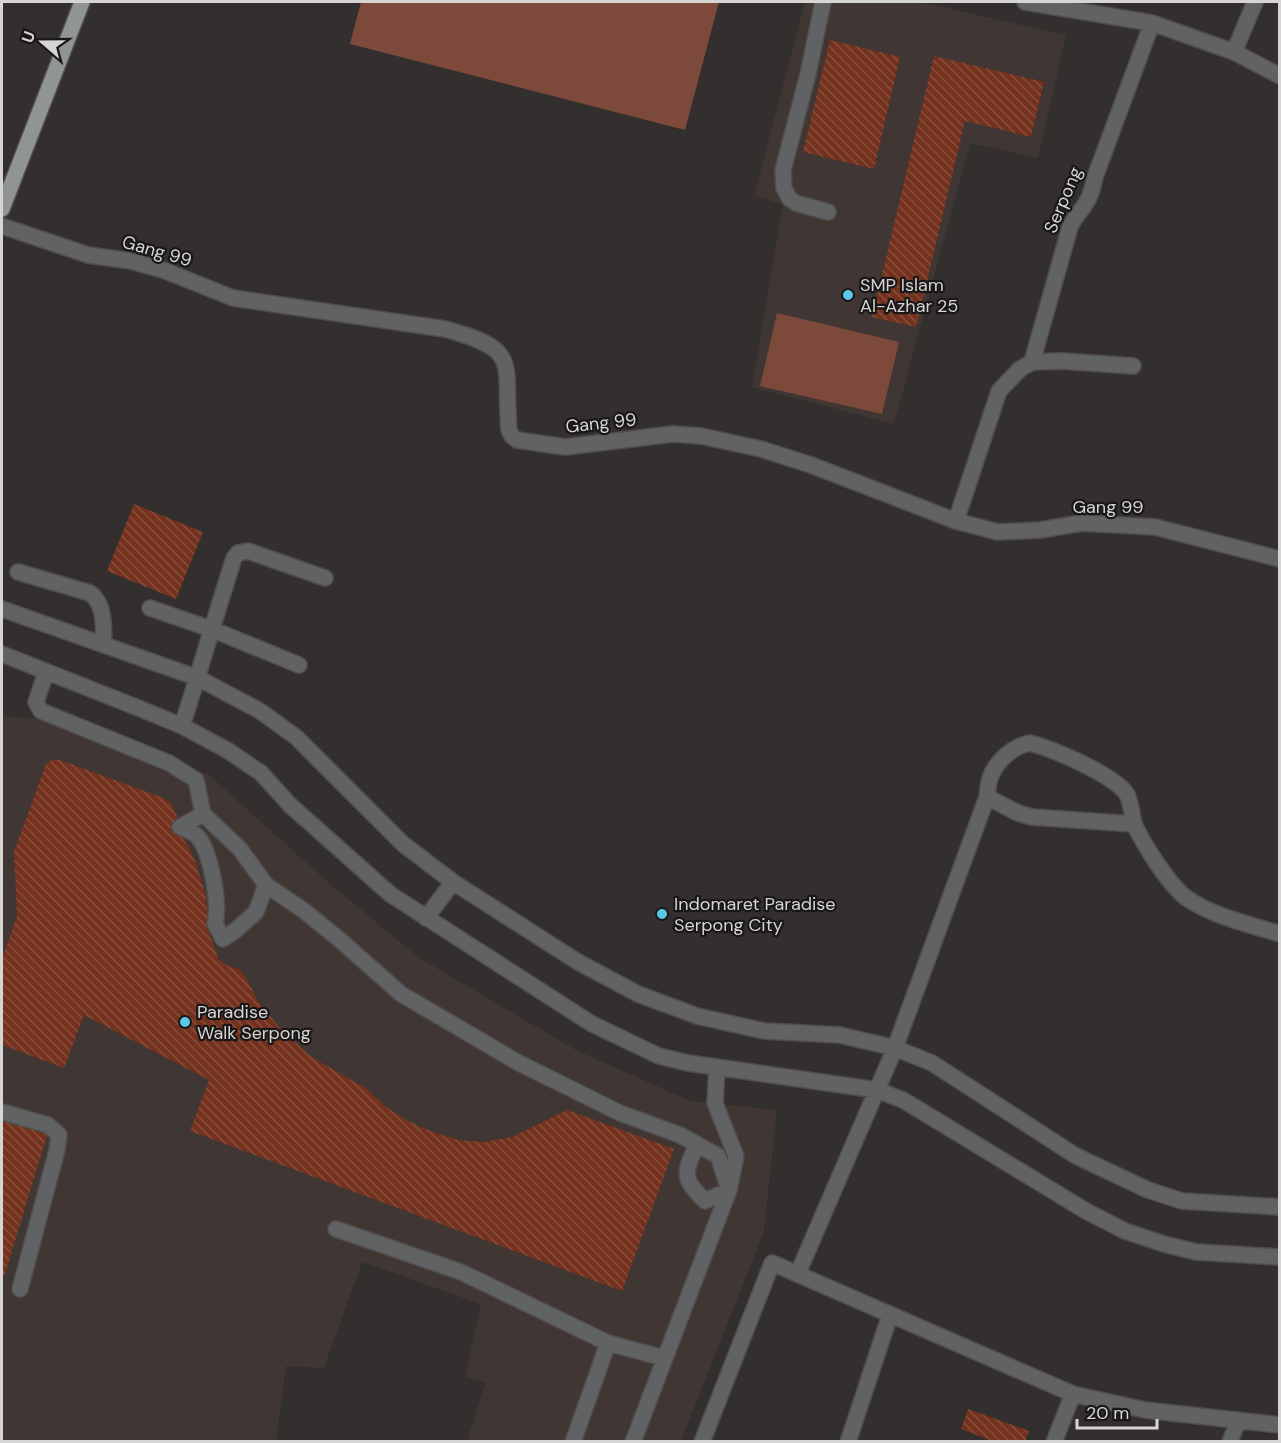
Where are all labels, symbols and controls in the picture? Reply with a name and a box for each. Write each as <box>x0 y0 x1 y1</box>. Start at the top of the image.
north arrow <box>12 12 72 72</box>
text: U <box>17 28 40 46</box>
street label: Serpong <box>1038 163 1088 237</box>
street label: Gang 99 <box>119 230 195 272</box>
place label: SMP Islam Al-Azhar 25 <box>860 273 958 318</box>
marker: SMP Islam Al-Azhar 25 <box>841 288 855 302</box>
street label: Gang 99 <box>564 407 638 439</box>
street label: Gang 99 <box>1072 495 1144 519</box>
place label: Indomaret Paradise Serpong City <box>674 892 836 937</box>
marker: Indomaret Paradise Serpong City <box>655 907 669 921</box>
place label: Paradise Walk Serpong <box>197 1000 311 1045</box>
marker: Paradise Walk Serpong <box>178 1015 192 1029</box>
scale bar <box>1077 1392 1156 1430</box>
text: 20 m <box>1086 1401 1129 1425</box>

